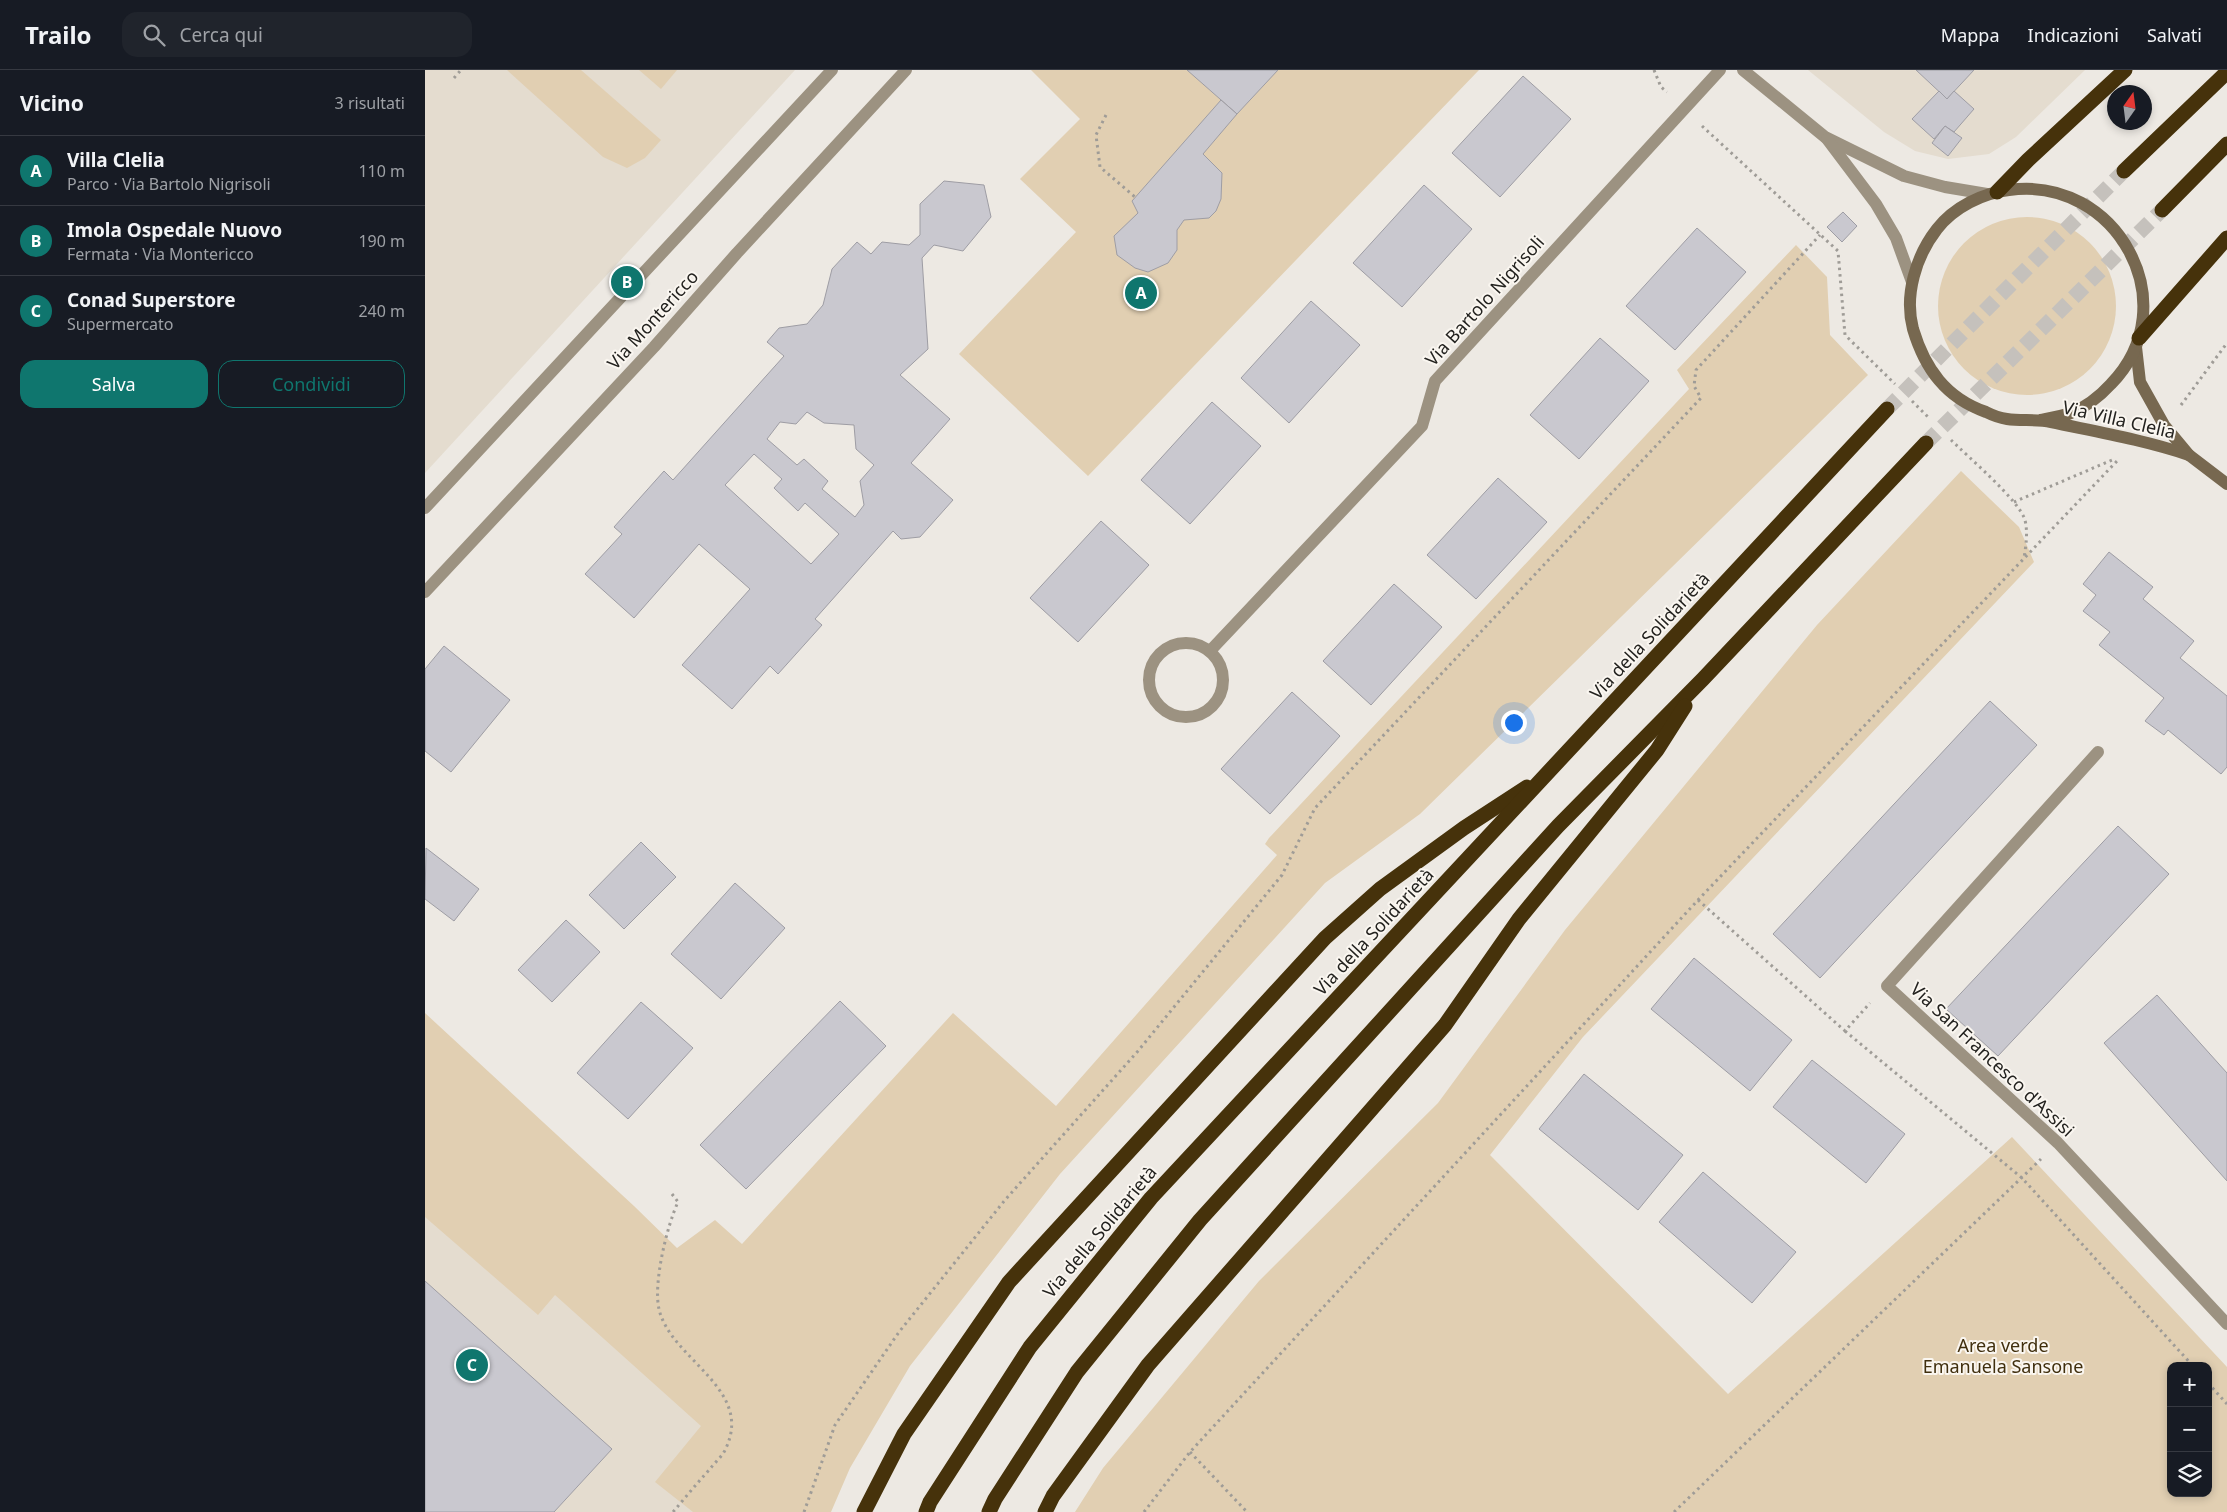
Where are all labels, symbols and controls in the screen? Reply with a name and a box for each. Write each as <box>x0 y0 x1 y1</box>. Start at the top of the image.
search box <box>122 12 472 57</box>
text: Trailo <box>25 18 92 51</box>
icon: search <box>140 21 168 49</box>
text: Cerca qui <box>180 22 263 48</box>
text: Mappa <box>1941 23 2000 47</box>
text: Indicazioni <box>2028 23 2119 47</box>
text: Salvati <box>2147 23 2202 47</box>
north arrow <box>2107 85 2152 130</box>
text: Vicino <box>20 89 84 117</box>
text: 3 risultati <box>335 92 405 114</box>
text: Villa Clelia <box>67 147 165 173</box>
text: A <box>30 160 42 182</box>
text: 110 m <box>358 160 405 182</box>
text: Parco · Via Bartolo Nigrisoli <box>67 173 271 195</box>
text: Imola Ospedale Nuovo <box>67 217 282 243</box>
text: B <box>31 230 41 252</box>
text: 190 m <box>358 230 405 252</box>
street label: Via Bartolo Nigrisoli <box>1419 230 1549 371</box>
text: Fermata · Via Montericco <box>67 243 254 265</box>
pin: B <box>611 263 643 301</box>
street label: Via Montericco <box>601 265 703 374</box>
pin: A <box>1125 274 1157 312</box>
text: Conad Superstore <box>67 287 236 313</box>
text: C <box>31 300 41 322</box>
text: 240 m <box>358 300 405 322</box>
text: Supermercato <box>67 313 174 335</box>
button: Salva <box>20 360 208 408</box>
button: Condividi <box>218 360 405 408</box>
street label: Via Villa Clelia <box>2060 394 2178 444</box>
street label: Via della Solidarietà <box>1584 567 1715 704</box>
your location <box>1501 710 1527 736</box>
street label: Via della Solidarietà <box>1308 863 1439 1000</box>
street label: Via San Francesco d'Assisi <box>1906 977 2080 1142</box>
street label: Via della Solidarietà <box>1037 1160 1162 1302</box>
park label: Area verde Emanuela Sansone <box>1923 1333 2083 1378</box>
pin: C <box>456 1346 488 1384</box>
map controls <box>2167 1362 2212 1497</box>
button: + <box>2167 1362 2212 1407</box>
button: − <box>2167 1407 2212 1452</box>
button: layers <box>2167 1452 2212 1497</box>

